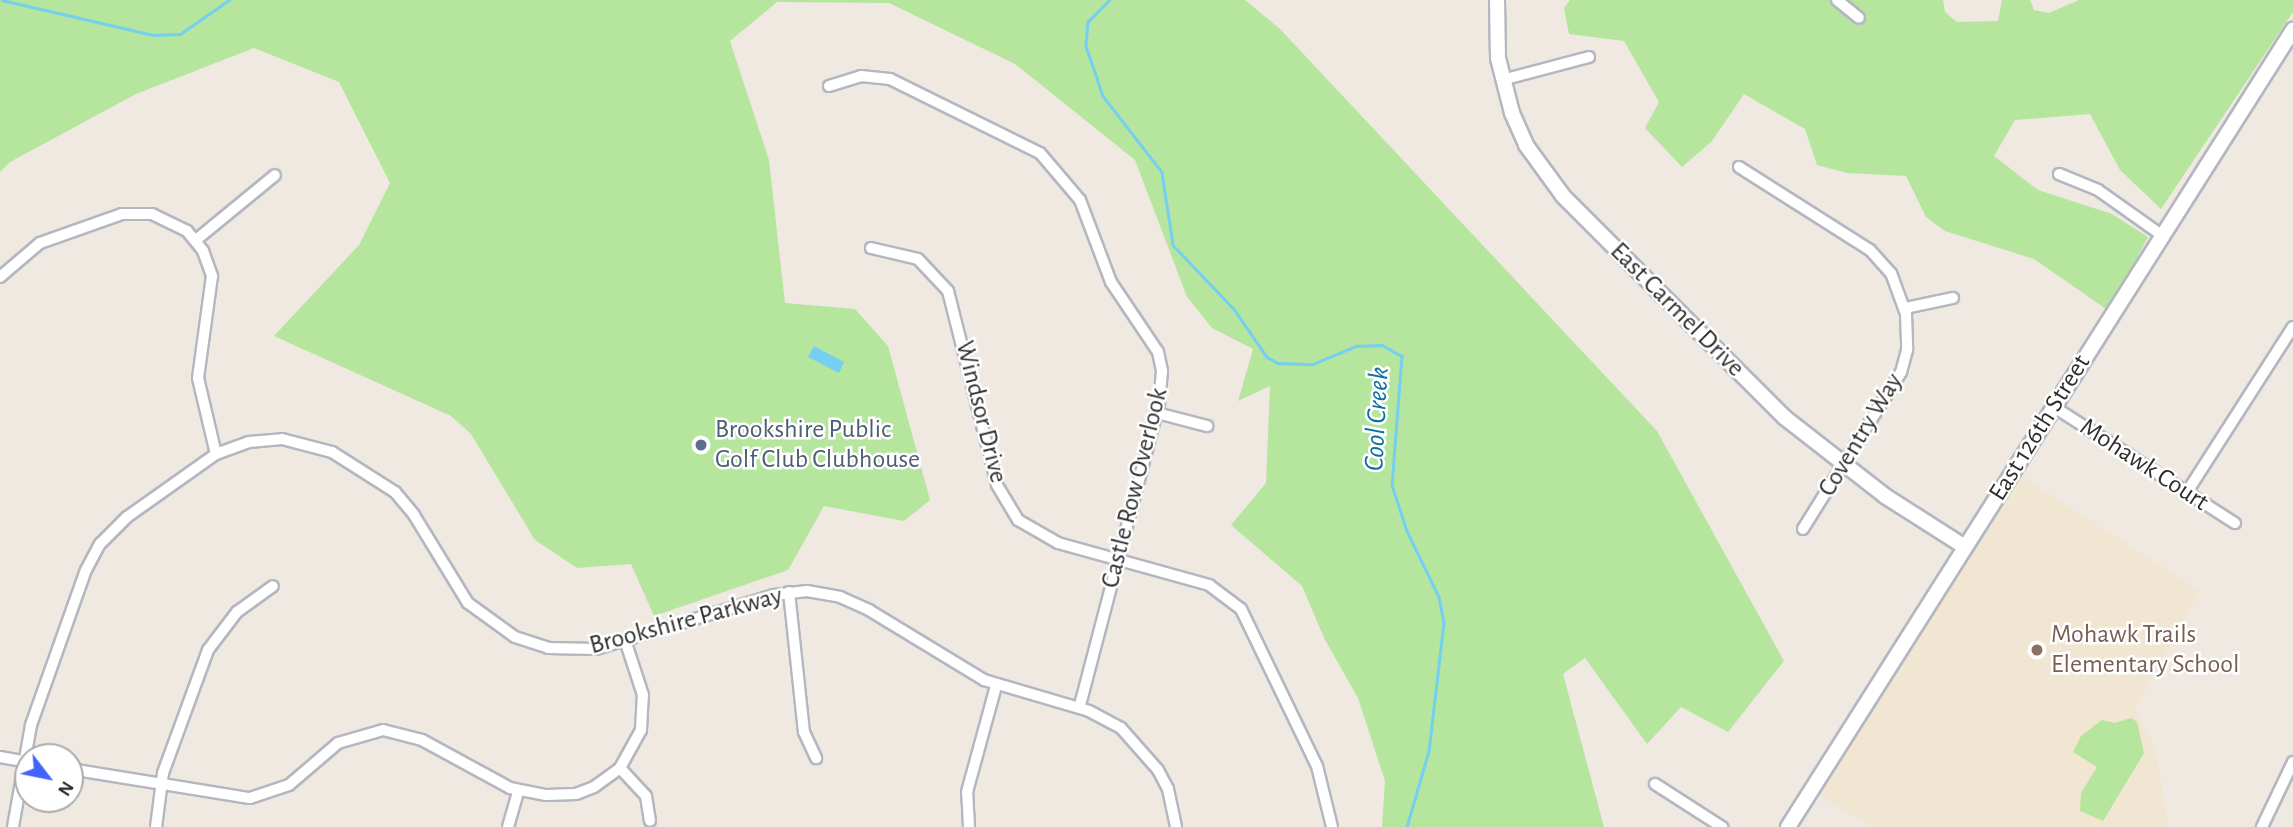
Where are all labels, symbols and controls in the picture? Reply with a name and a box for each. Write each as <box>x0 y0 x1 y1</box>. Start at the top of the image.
street label: East Carmel Drive <box>1603 236 1751 384</box>
street label: Windsor Drive <box>948 338 1014 486</box>
street label: East 126th Street <box>1983 349 2097 507</box>
water label: Cool Creek <box>1357 366 1397 472</box>
street label: Coventry Way <box>1812 368 1910 502</box>
street label: Castle Row Overlook <box>1095 385 1175 591</box>
street label: Mohawk Court <box>2074 412 2214 518</box>
place label: Brookshire Public Golf Club Clubhouse <box>715 414 920 476</box>
marker: Brookshire Public Golf Club Clubhouse <box>693 437 709 453</box>
street label: Brookshire Parkway <box>586 580 786 662</box>
place label: Mohawk Trails Elementary School <box>2051 619 2239 680</box>
marker: Mohawk Trails Elementary School <box>2029 642 2045 658</box>
north arrow <box>14 743 84 813</box>
text: N <box>54 778 77 799</box>

